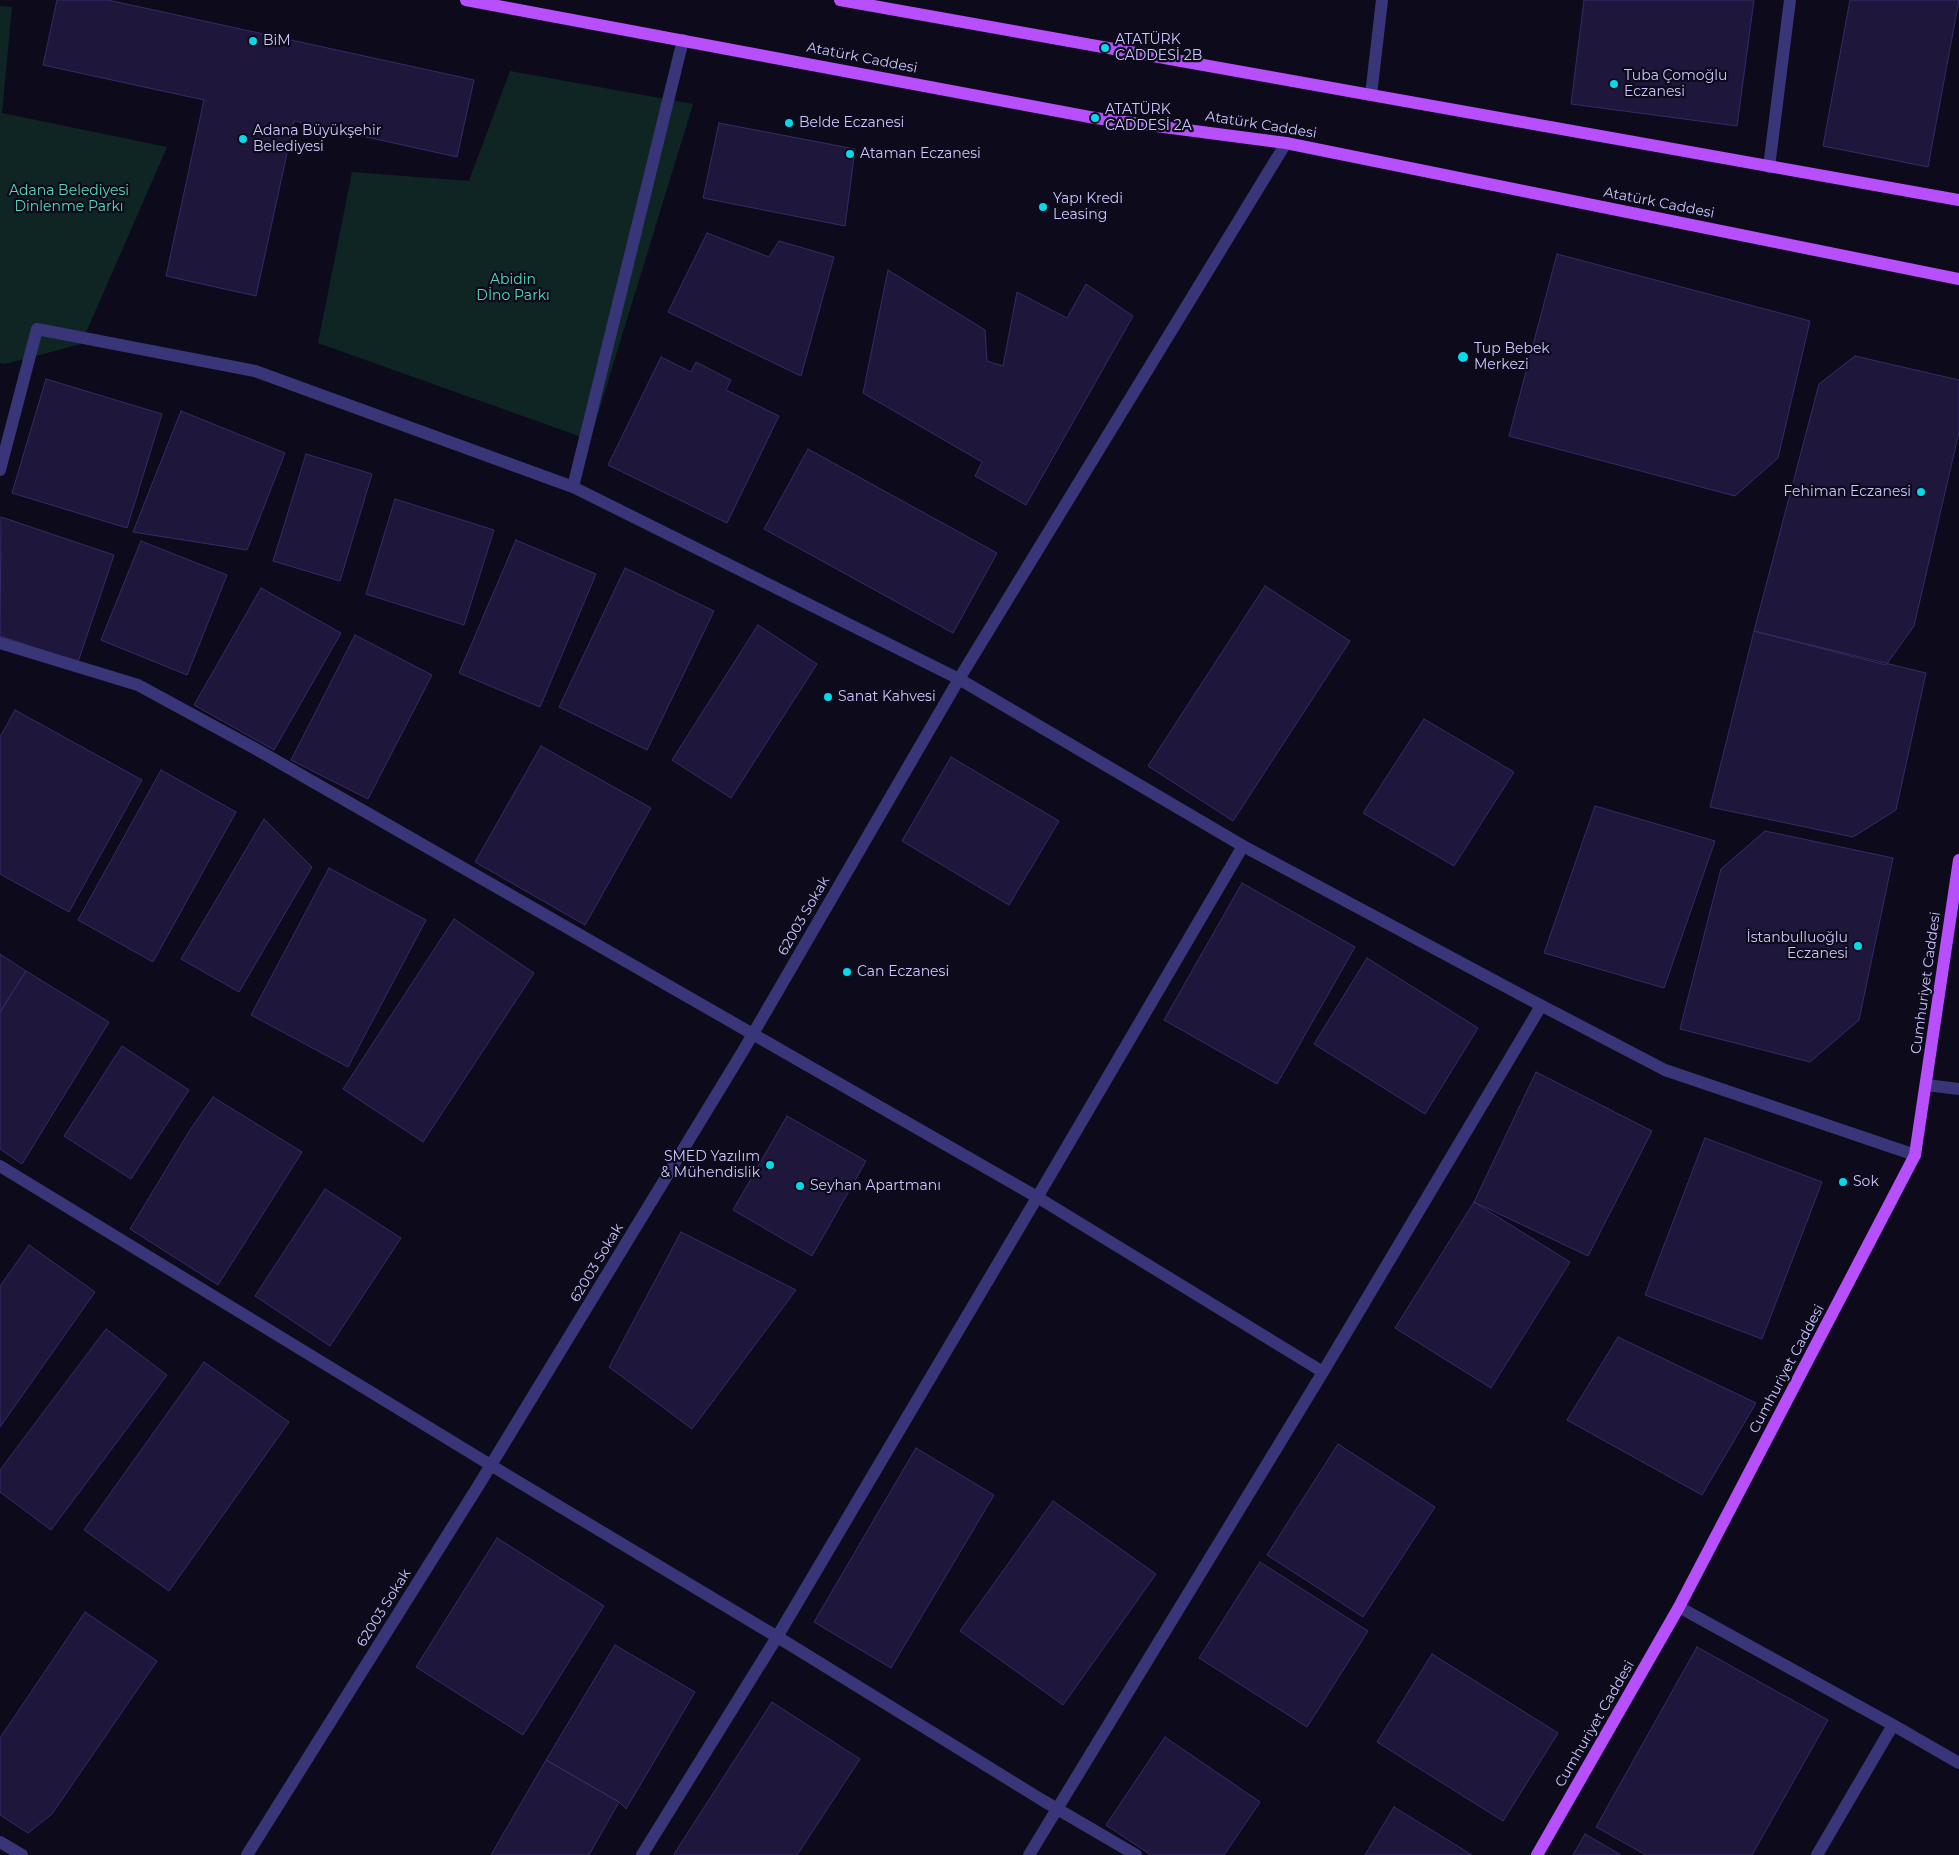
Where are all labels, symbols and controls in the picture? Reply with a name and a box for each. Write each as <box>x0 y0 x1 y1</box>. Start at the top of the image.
place label: ATATÜRK CADDESİ 2B <box>1115 32 1202 64</box>
place label: BiM <box>263 33 291 49</box>
marker: BiM <box>247 35 259 47</box>
street label: Atatürk Caddesi <box>805 39 919 77</box>
marker: ATATÜRK CADDESİ 2B <box>1099 42 1111 54</box>
place label: Tuba Çomoğlu Eczanesi <box>1624 68 1727 100</box>
marker: Tuba Çomoğlu Eczanesi <box>1608 78 1620 90</box>
place label: ATATÜRK CADDESİ 2A <box>1105 102 1192 134</box>
street label: Atatürk Caddesi <box>1204 108 1318 142</box>
marker: ATATÜRK CADDESİ 2A <box>1089 112 1101 124</box>
place label: Belde Eczanesi <box>799 115 904 131</box>
marker: Belde Eczanesi <box>783 117 795 129</box>
place label: Adana Büyükşehir Belediyesi <box>253 123 381 156</box>
marker: Adana Büyükşehir Belediyesi <box>237 133 249 145</box>
place label: Ataman Eczanesi <box>860 146 981 162</box>
marker: Ataman Eczanesi <box>844 148 856 160</box>
park label: Adana Belediyesi Dinlenme Parkı <box>9 183 129 216</box>
street label: Atatürk Caddesi <box>1602 184 1716 222</box>
place label: Yapı Kredi Leasing <box>1053 191 1123 223</box>
marker: Yapı Kredi Leasing <box>1037 201 1049 213</box>
park label: Abidin Dİno Parkı <box>476 272 550 304</box>
place label: Tup Bebek Merkezi <box>1474 341 1550 374</box>
marker: Tup Bebek Merkezi <box>1456 350 1470 364</box>
place label: Fehiman Eczanesi <box>1783 484 1911 500</box>
marker: Fehiman Eczanesi <box>1915 486 1927 498</box>
place label: Sanat Kahvesi <box>838 689 936 705</box>
marker: Sanat Kahvesi <box>822 691 834 703</box>
street label: 62003 Sokak <box>775 873 833 959</box>
street label: Cumhuriyet Caddesi <box>1908 911 1944 1055</box>
place label: İstanbulluoğlu Eczanesi <box>1746 930 1848 962</box>
marker: İstanbulluoğlu Eczanesi <box>1852 940 1864 952</box>
place label: Can Eczanesi <box>857 964 949 980</box>
marker: Can Eczanesi <box>841 966 853 978</box>
place label: SMED Yazılım & Mühendislik <box>661 1149 760 1182</box>
marker: SMED Yazılım & Mühendislik <box>764 1159 776 1171</box>
place label: Sok <box>1853 1174 1879 1190</box>
marker: Sok <box>1837 1176 1849 1188</box>
place label: Seyhan Apartmanı <box>810 1178 941 1194</box>
marker: Seyhan Apartmanı <box>794 1180 806 1192</box>
street label: 62003 Sokak <box>567 1221 627 1305</box>
street label: Cumhuriyet Caddesi <box>1746 1302 1828 1436</box>
street label: 62003 Sokak <box>353 1566 415 1650</box>
street label: Cumhuriyet Caddesi <box>1552 1658 1638 1790</box>

